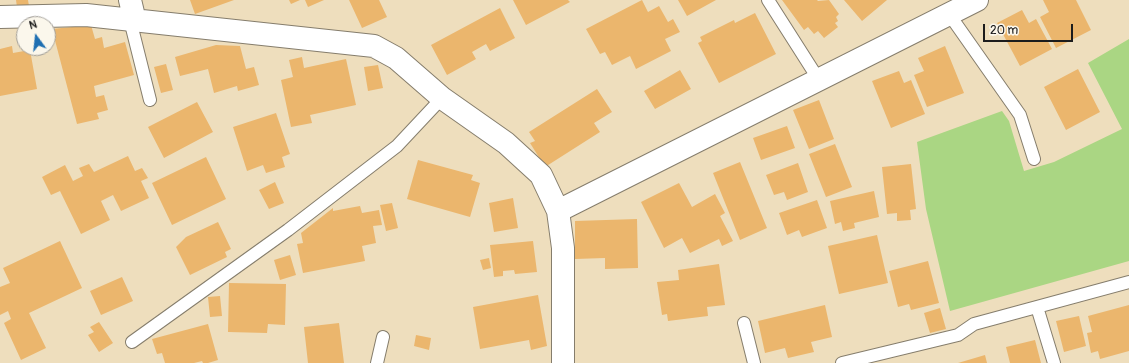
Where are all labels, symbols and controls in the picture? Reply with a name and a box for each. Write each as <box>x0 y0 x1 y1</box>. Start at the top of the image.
north arrow <box>16 16 56 56</box>
scale bar <box>985 16 1075 42</box>
text: N <box>28 18 38 32</box>
text: 20 m <box>990 23 1018 38</box>

